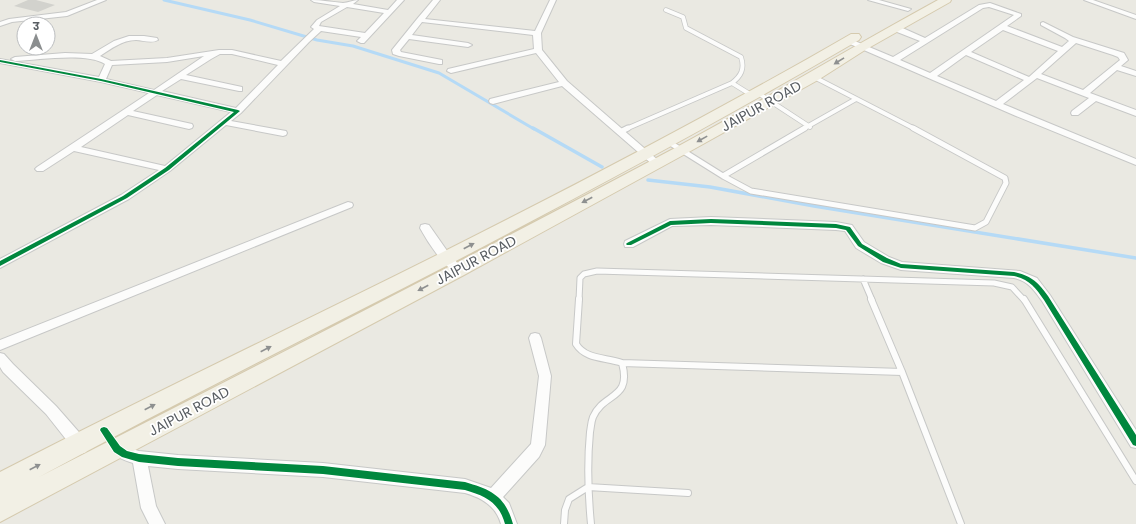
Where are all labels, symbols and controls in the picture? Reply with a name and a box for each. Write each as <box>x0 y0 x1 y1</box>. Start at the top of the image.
north arrow <box>16 16 56 56</box>
text: उ <box>32 18 40 34</box>
one-way arrow <box>833 57 845 64</box>
street label: JAIPUR ROAD <box>717 76 805 136</box>
one-way arrow <box>696 136 708 142</box>
one-way arrow <box>581 197 593 204</box>
street label: JAIPUR ROAD <box>432 230 520 290</box>
one-way arrow <box>463 242 475 249</box>
one-way arrow <box>418 285 429 292</box>
one-way arrow <box>260 345 272 352</box>
street label: JAIPUR ROAD <box>145 381 233 441</box>
one-way arrow <box>144 404 156 410</box>
one-way arrow <box>29 464 40 471</box>

